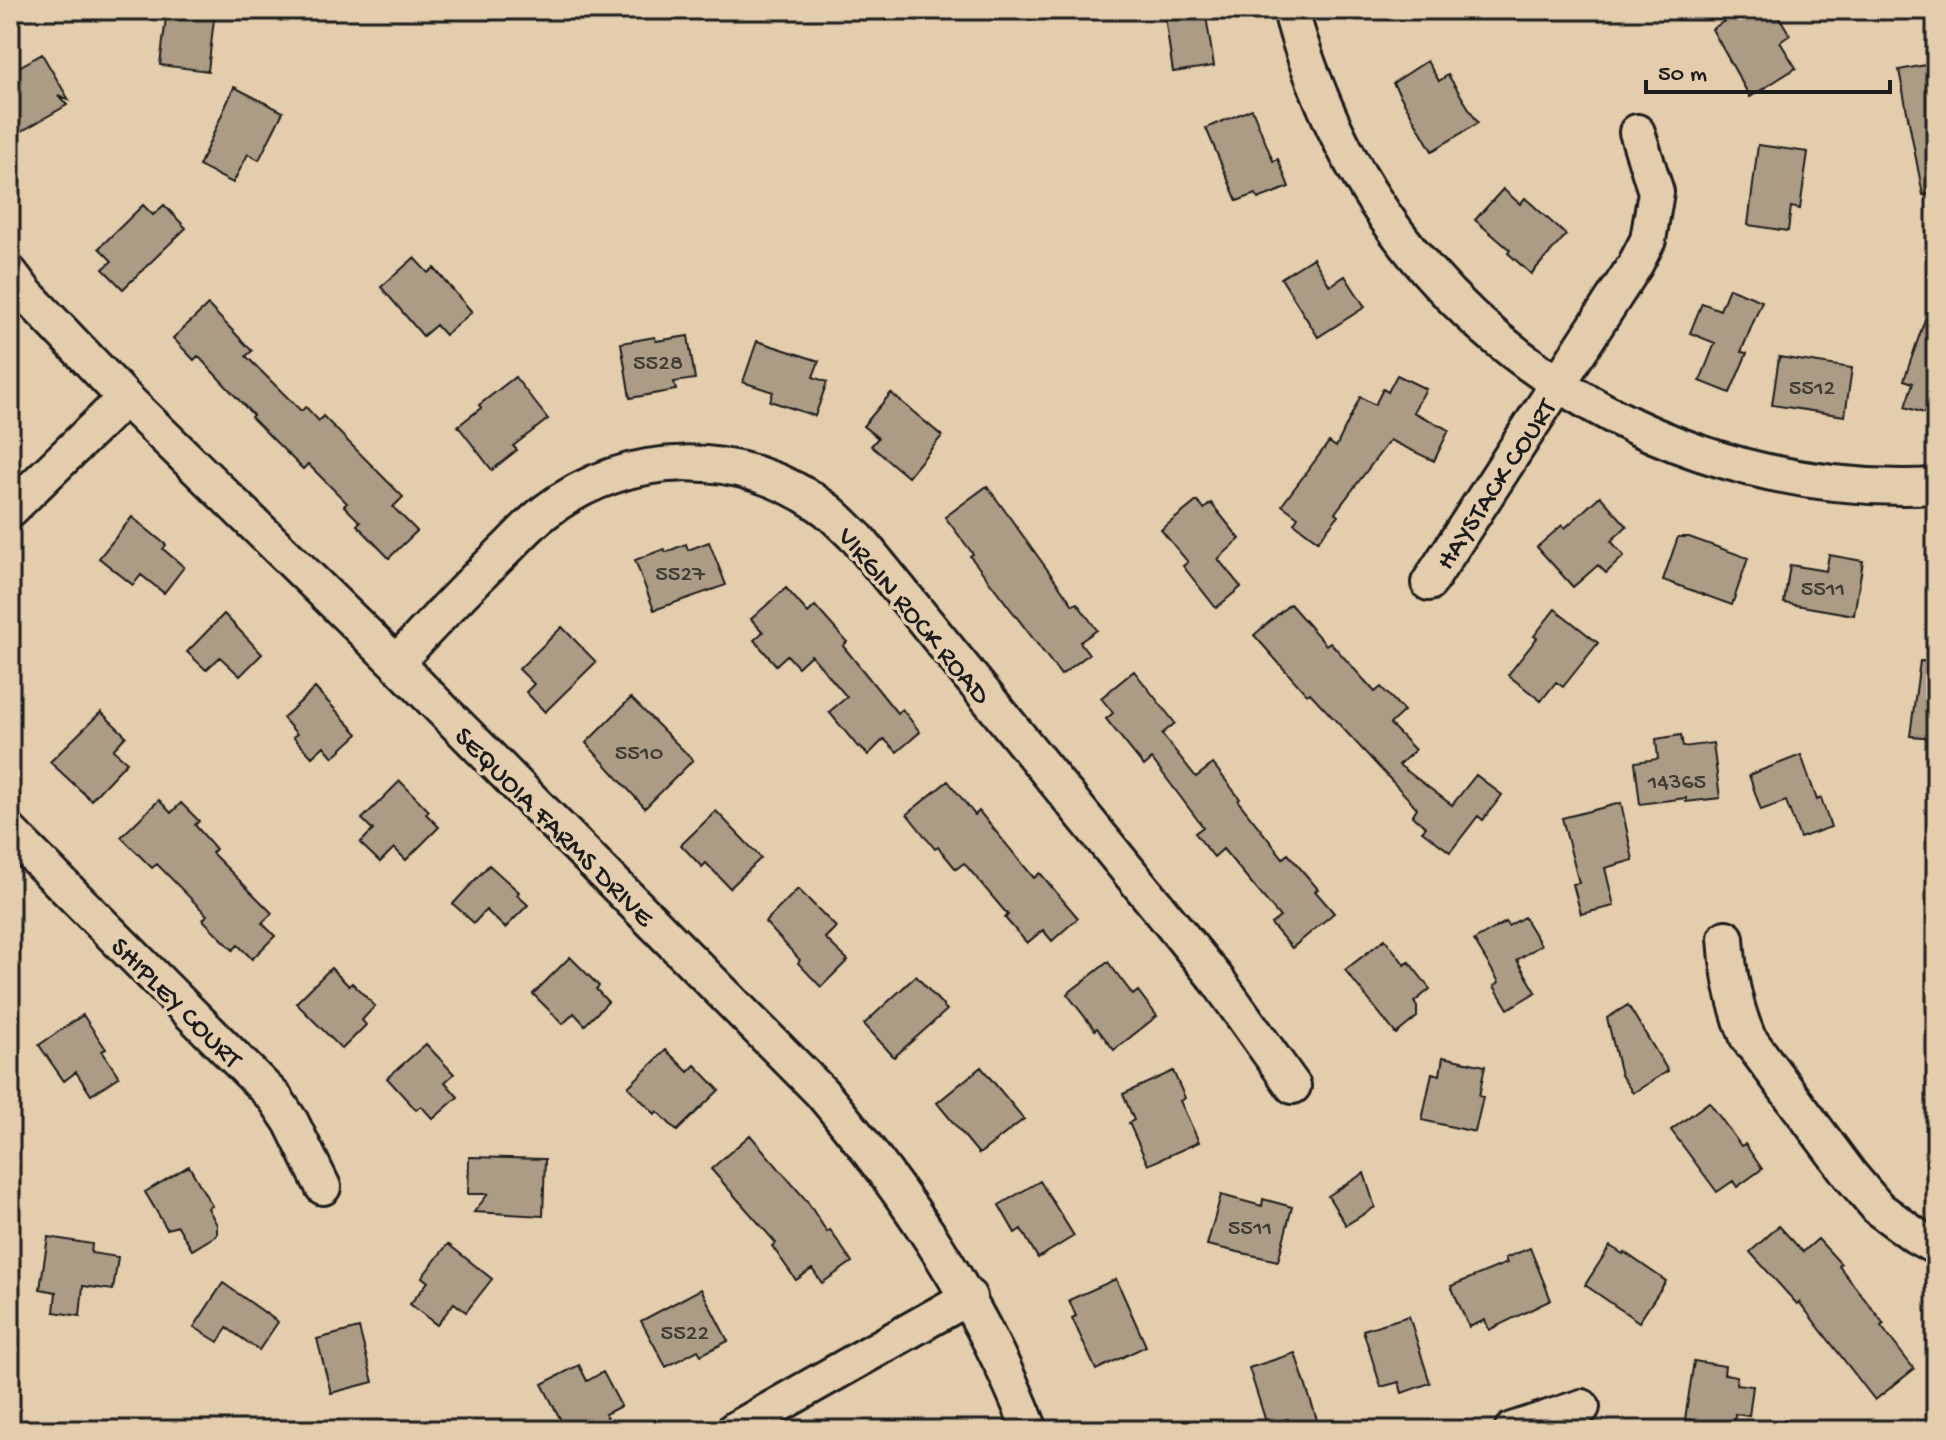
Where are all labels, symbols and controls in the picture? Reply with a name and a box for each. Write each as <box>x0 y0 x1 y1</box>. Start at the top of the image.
scale bar <box>1646 44 1890 94</box>
text: 50 m <box>1658 61 1707 90</box>
house number: 5528 <box>633 350 683 379</box>
house number: 5512 <box>1789 375 1836 404</box>
street label: HAYSTACK COURT <box>1430 393 1566 577</box>
street label: VIRGIN ROCK ROAD <box>828 521 997 713</box>
house number: 5527 <box>655 561 705 590</box>
house number: 5511 <box>1801 576 1845 605</box>
street label: SEQUOIA FARMS DRIVE <box>446 721 661 936</box>
house number: 5510 <box>615 740 663 769</box>
house number: 14365 <box>1647 769 1706 798</box>
street label: SHIPLEY COURT <box>102 932 248 1078</box>
house number: 5511 <box>1228 1215 1272 1244</box>
house number: 5522 <box>661 1320 710 1349</box>

